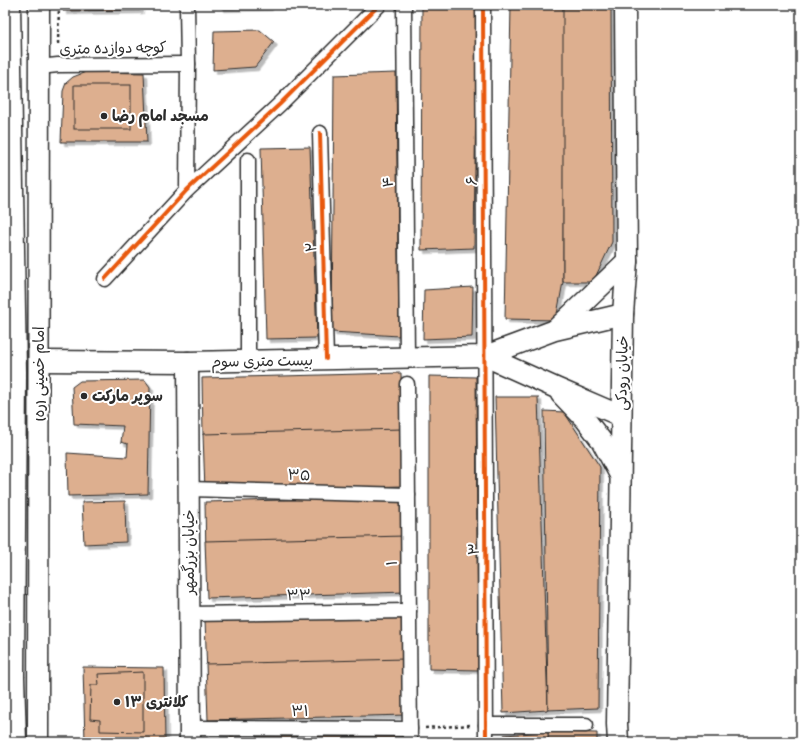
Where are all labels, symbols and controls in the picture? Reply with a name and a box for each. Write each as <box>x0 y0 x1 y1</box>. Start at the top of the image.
street label: کوچه دوازده متری <box>59 40 167 60</box>
place label: مسجد امام رضا <box>112 109 209 127</box>
marker: مسجد امام رضا <box>99 111 109 121</box>
street label: ۴ <box>381 176 399 188</box>
street label: ۶ <box>465 176 483 186</box>
street label: ۲ <box>304 242 322 252</box>
street label: امام خمینی (ره) <box>32 326 50 422</box>
street label: خیابان رودکی <box>614 335 634 411</box>
street label: بیست متری سوم <box>211 353 313 374</box>
place label: سوپر مارکت <box>92 389 163 407</box>
marker: سوپر مارکت <box>79 391 89 401</box>
street label: ۳۵ <box>287 468 311 486</box>
street label: خیابان بزرگمهر <box>180 510 200 596</box>
street label: ۳ <box>467 543 485 555</box>
street label: ۱ <box>385 560 403 566</box>
street label: ۳۳ <box>287 588 311 606</box>
place label: کلانتری ۱۳ <box>125 695 188 713</box>
marker: کلانتری ۱۳ <box>112 697 122 707</box>
street label: ۳۱ <box>291 704 309 722</box>

